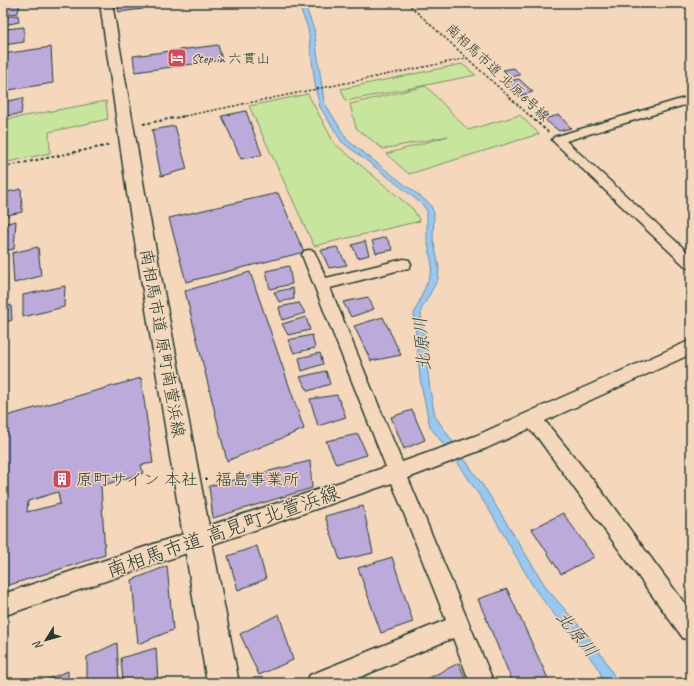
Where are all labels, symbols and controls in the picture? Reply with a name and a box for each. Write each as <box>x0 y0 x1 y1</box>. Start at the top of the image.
street label: 南相馬市道 北原6号線 <box>442 20 553 125</box>
hotel icon: Step in 六貫山 <box>166 47 188 69</box>
place label: Step in 六貫山 <box>191 50 270 67</box>
street label: 南相馬市道 原町南萱浜線 <box>136 247 189 439</box>
water label: 北原川 <box>409 316 435 372</box>
building icon: 原町サイン 本社・福島事業所 <box>51 468 73 490</box>
place label: 原町サイン 本社・福島事業所 <box>76 469 300 490</box>
street label: 南相馬市道 高見町北萱浜線 <box>103 480 343 583</box>
water label: 北原川 <box>551 606 603 662</box>
north arrow <box>26 620 66 660</box>
text: N <box>29 637 46 653</box>

